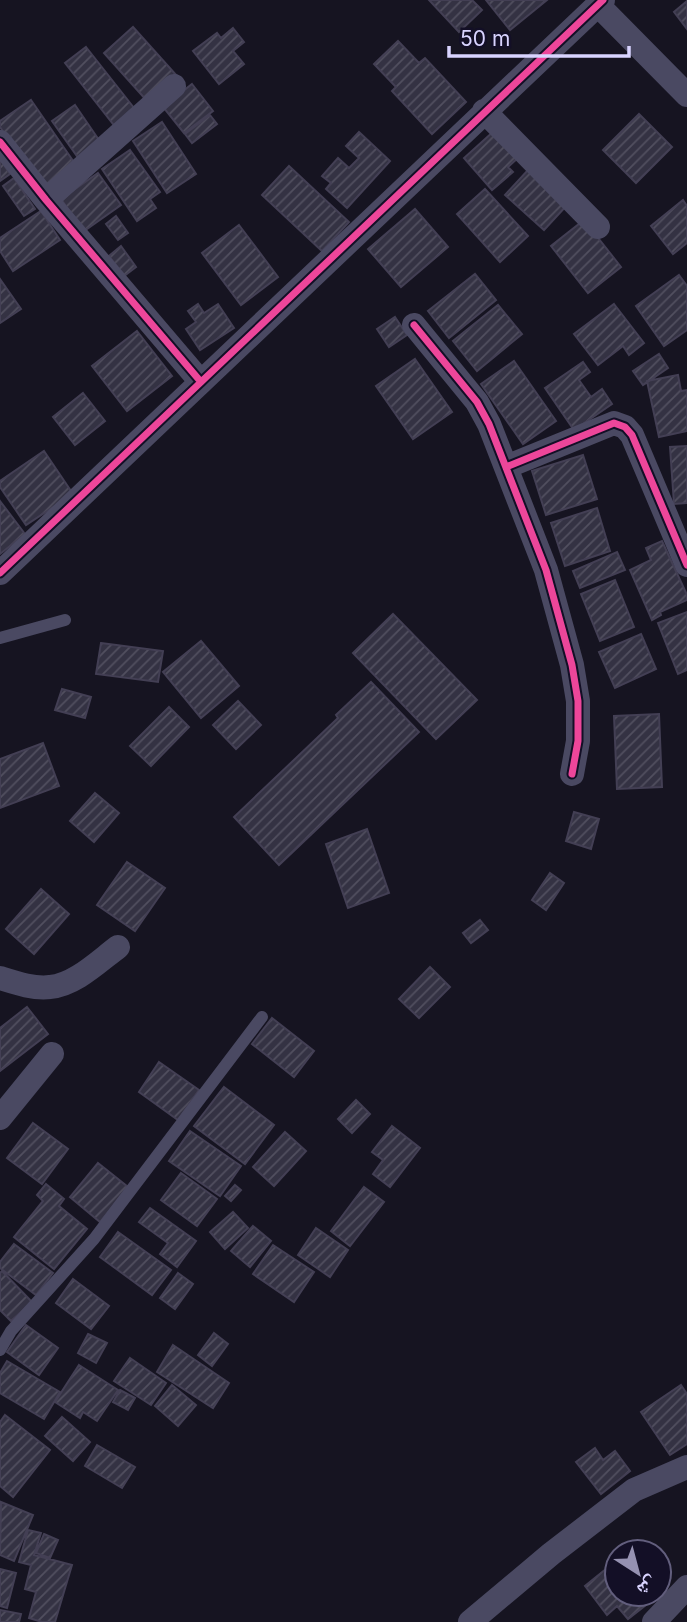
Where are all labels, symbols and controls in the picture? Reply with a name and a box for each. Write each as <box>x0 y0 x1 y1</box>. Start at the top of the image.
scale bar <box>449 14 629 58</box>
text: 50 m <box>460 26 510 51</box>
north arrow <box>603 1538 673 1608</box>
text: ش <box>633 1571 663 1602</box>

